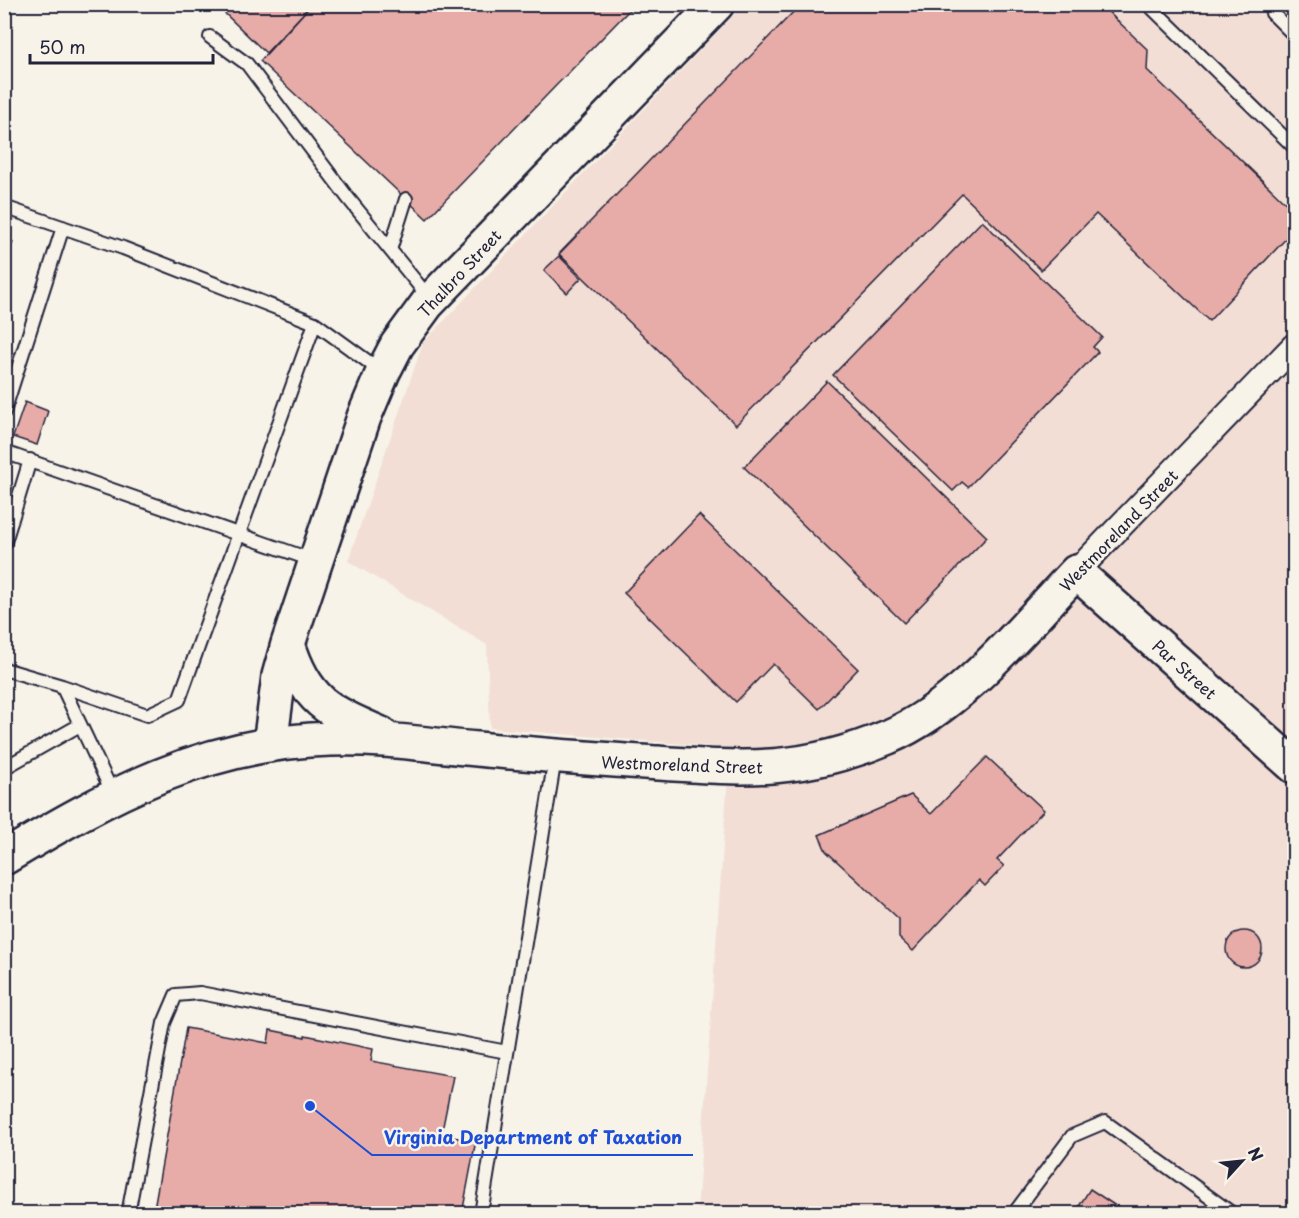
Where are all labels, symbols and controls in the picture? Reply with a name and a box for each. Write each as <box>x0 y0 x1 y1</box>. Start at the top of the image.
scale bar <box>30 27 213 65</box>
text: 50 m <box>39 33 86 60</box>
street label: Thalbro Street <box>412 223 507 322</box>
street label: Westmoreland Street <box>1053 463 1183 596</box>
street label: Par Street <box>1148 634 1223 705</box>
street label: Westmoreland Street <box>601 749 764 779</box>
callout: Virginia Department of Taxation <box>372 1119 693 1155</box>
text: Virginia Department of Taxation <box>384 1123 682 1150</box>
north arrow <box>1212 1131 1272 1191</box>
text: N <box>1243 1143 1270 1165</box>

